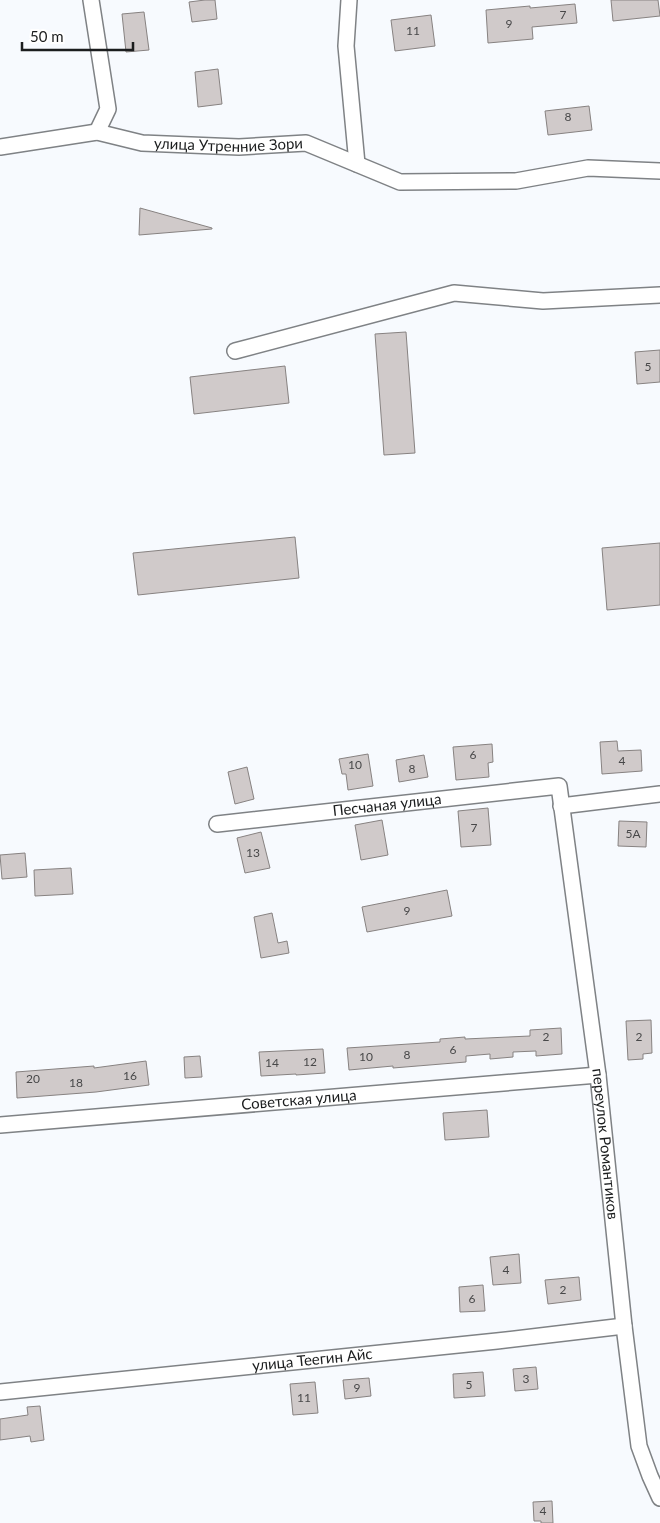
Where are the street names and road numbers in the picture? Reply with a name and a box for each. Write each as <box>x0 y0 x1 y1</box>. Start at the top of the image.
street label: улица Утренние Зори <box>154 133 303 155</box>
street label: Песчаная улица <box>332 789 442 819</box>
street label: переулок Романтиков <box>589 1067 623 1220</box>
street label: Советская улица <box>241 1085 357 1113</box>
street label: улица Теегин Айс <box>251 1344 373 1374</box>

